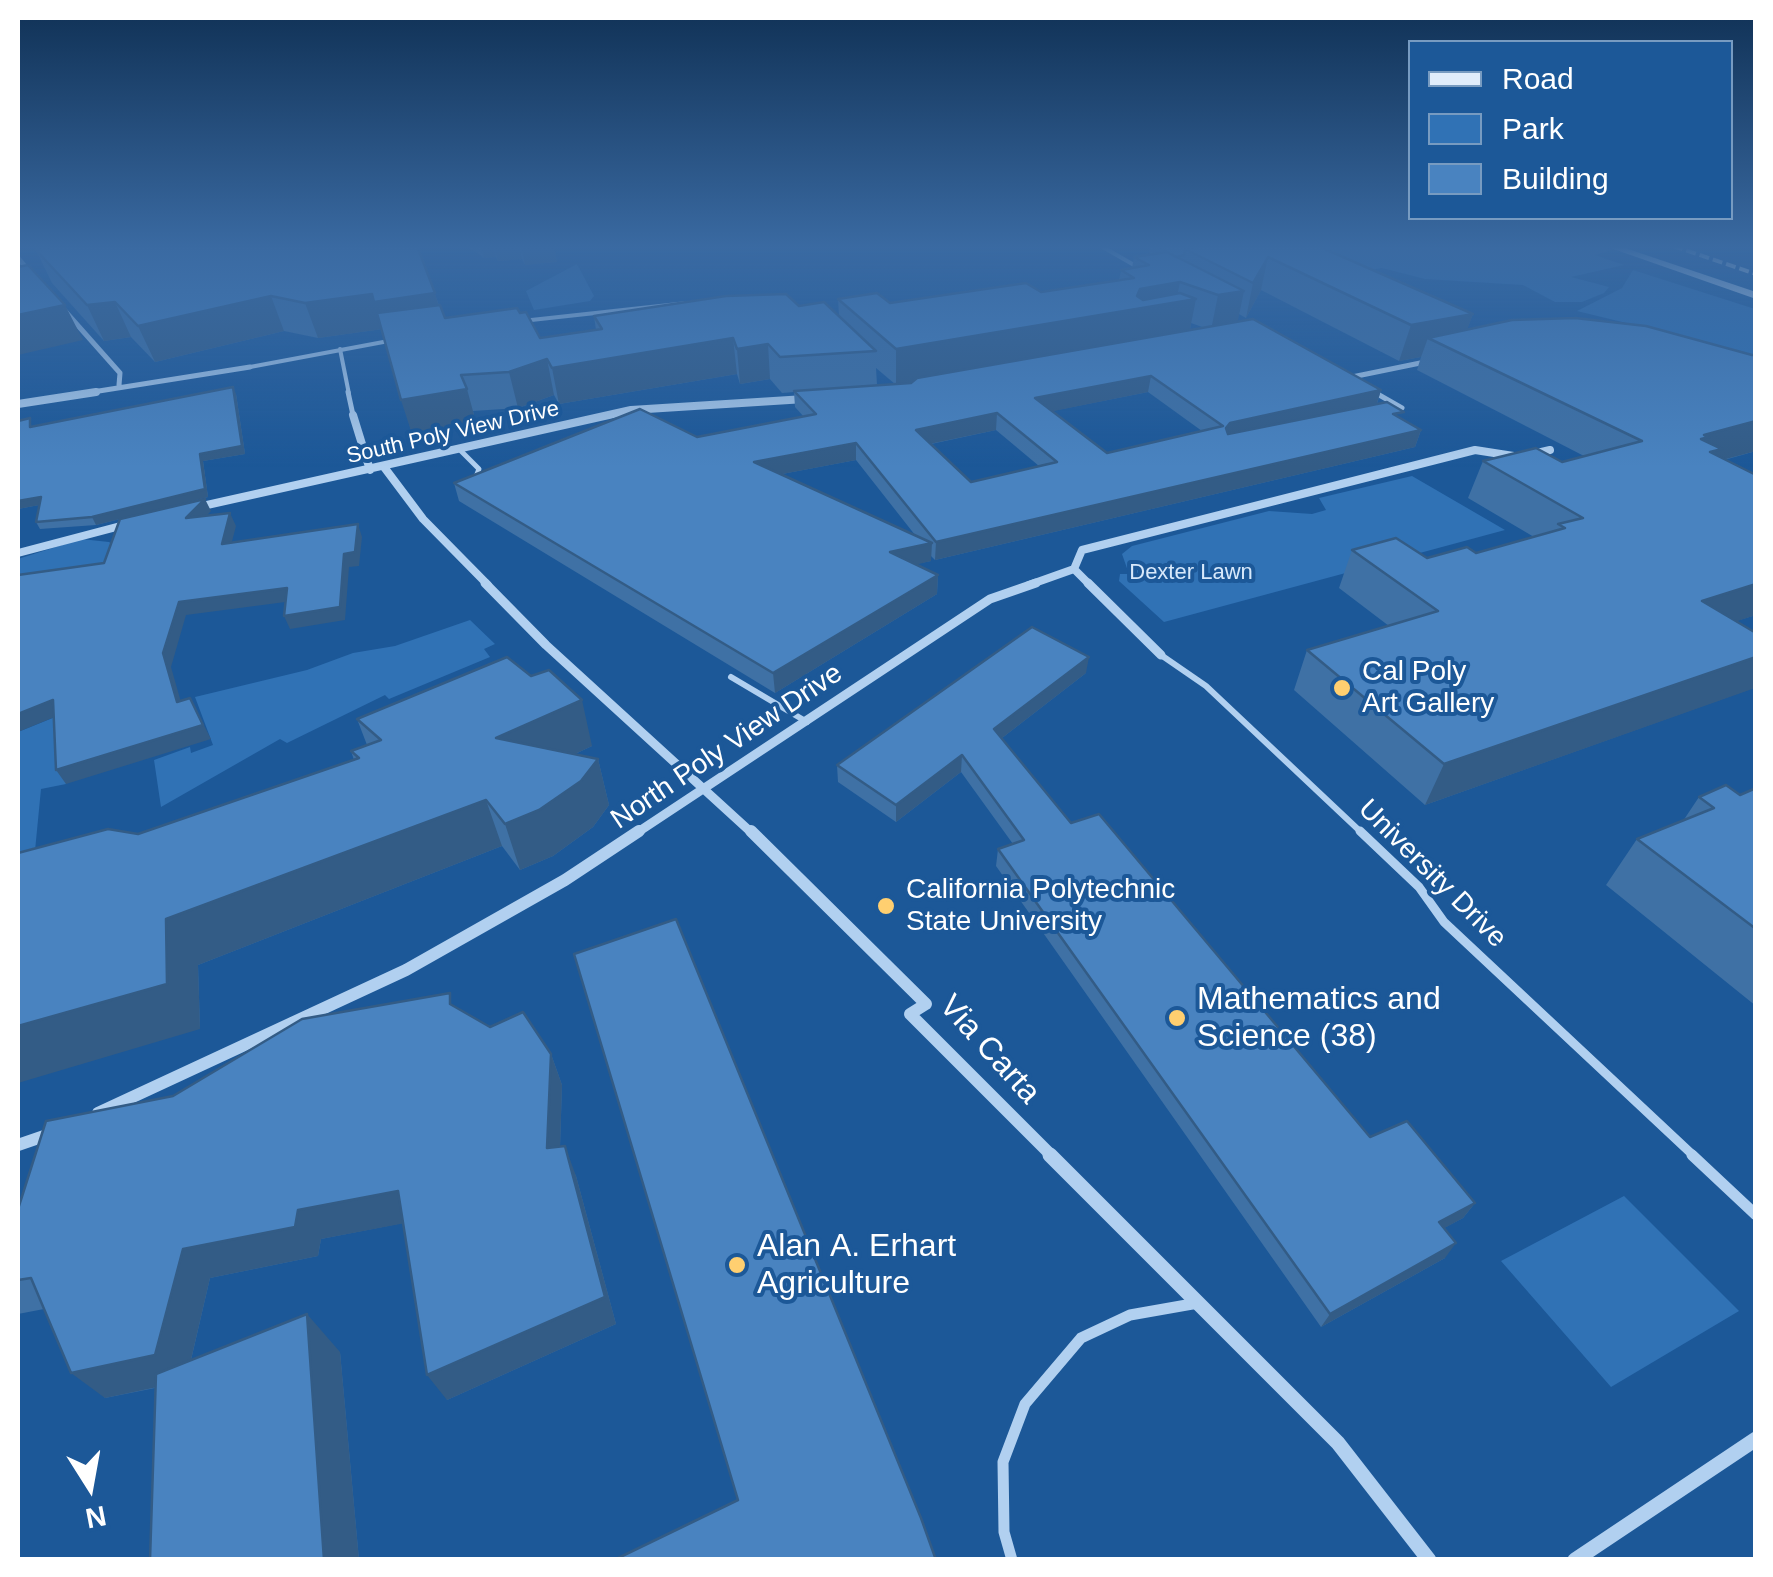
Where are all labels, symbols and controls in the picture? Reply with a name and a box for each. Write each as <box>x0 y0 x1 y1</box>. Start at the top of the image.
legend <box>1408 40 1733 220</box>
text: Road <box>1502 62 1574 95</box>
text: Park <box>1502 112 1564 145</box>
text: Building <box>1502 162 1609 195</box>
street label: South Poly View Drive <box>344 396 562 470</box>
park label: Dexter Lawn <box>1129 560 1253 586</box>
place label: Cal Poly Art Gallery <box>1362 655 1494 721</box>
street label: North Poly View Drive <box>605 657 849 837</box>
marker: Cal Poly Art Gallery <box>1331 677 1353 699</box>
street label: University Drive <box>1351 793 1513 955</box>
place label: California Polytechnic State University <box>906 873 1175 939</box>
marker: California Polytechnic State University <box>875 895 897 917</box>
place label: Mathematics and Science (38) <box>1197 981 1441 1056</box>
street label: Via Carta <box>930 988 1048 1112</box>
marker: Mathematics and Science (38) <box>1166 1007 1188 1029</box>
place label: Alan A. Erhart Agriculture <box>757 1228 956 1303</box>
marker: Alan A. Erhart Agriculture <box>726 1254 748 1276</box>
north arrow <box>40 1437 140 1537</box>
text: N <box>83 1500 109 1534</box>

